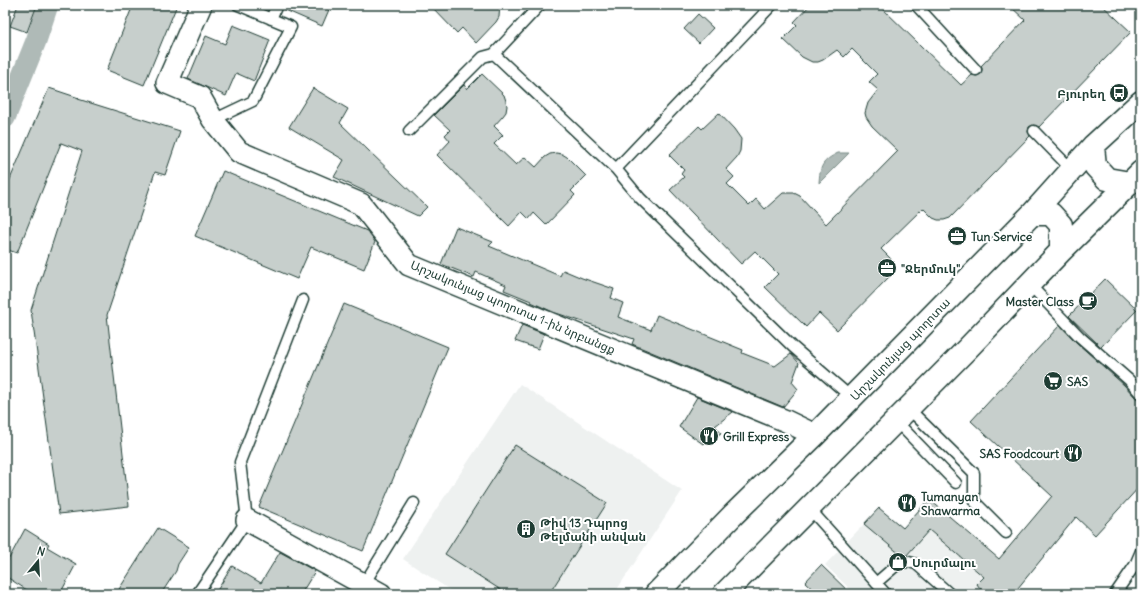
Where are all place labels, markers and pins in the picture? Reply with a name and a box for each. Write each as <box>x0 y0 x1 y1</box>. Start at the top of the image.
bus stop icon: Բյուրեղ <box>1108 82 1130 104</box>
place label: Բյուրեղ <box>1057 86 1106 101</box>
office icon: Tun Service <box>946 225 968 247</box>
place label: Tun Service <box>971 229 1033 244</box>
office icon: "Ջերմուկ" <box>876 257 898 279</box>
place label: "Ջերմուկ" <box>901 261 960 276</box>
cafe icon: Master Class <box>1077 290 1099 312</box>
place label: Master Class <box>1006 294 1075 309</box>
supermarket icon: SAS <box>1042 370 1064 392</box>
place label: SAS <box>1067 374 1088 389</box>
restaurant icon: Grill Express <box>698 425 720 447</box>
place label: Grill Express <box>723 429 790 445</box>
restaurant icon: SAS Foodcourt <box>1062 442 1084 464</box>
place label: SAS Foodcourt <box>980 446 1060 461</box>
place label: Tumanyan Shawarma <box>921 489 980 518</box>
restaurant icon: Tumanyan Shawarma <box>896 492 918 514</box>
place label: Թիվ 13 Դպրոց Թելմանի անվան <box>540 515 646 544</box>
building icon: Թիվ 13 Դպրոց Թելմանի անվան <box>515 518 537 540</box>
shop icon: Սուրմալու <box>887 551 909 573</box>
place label: Սուրմալու <box>912 555 976 570</box>

